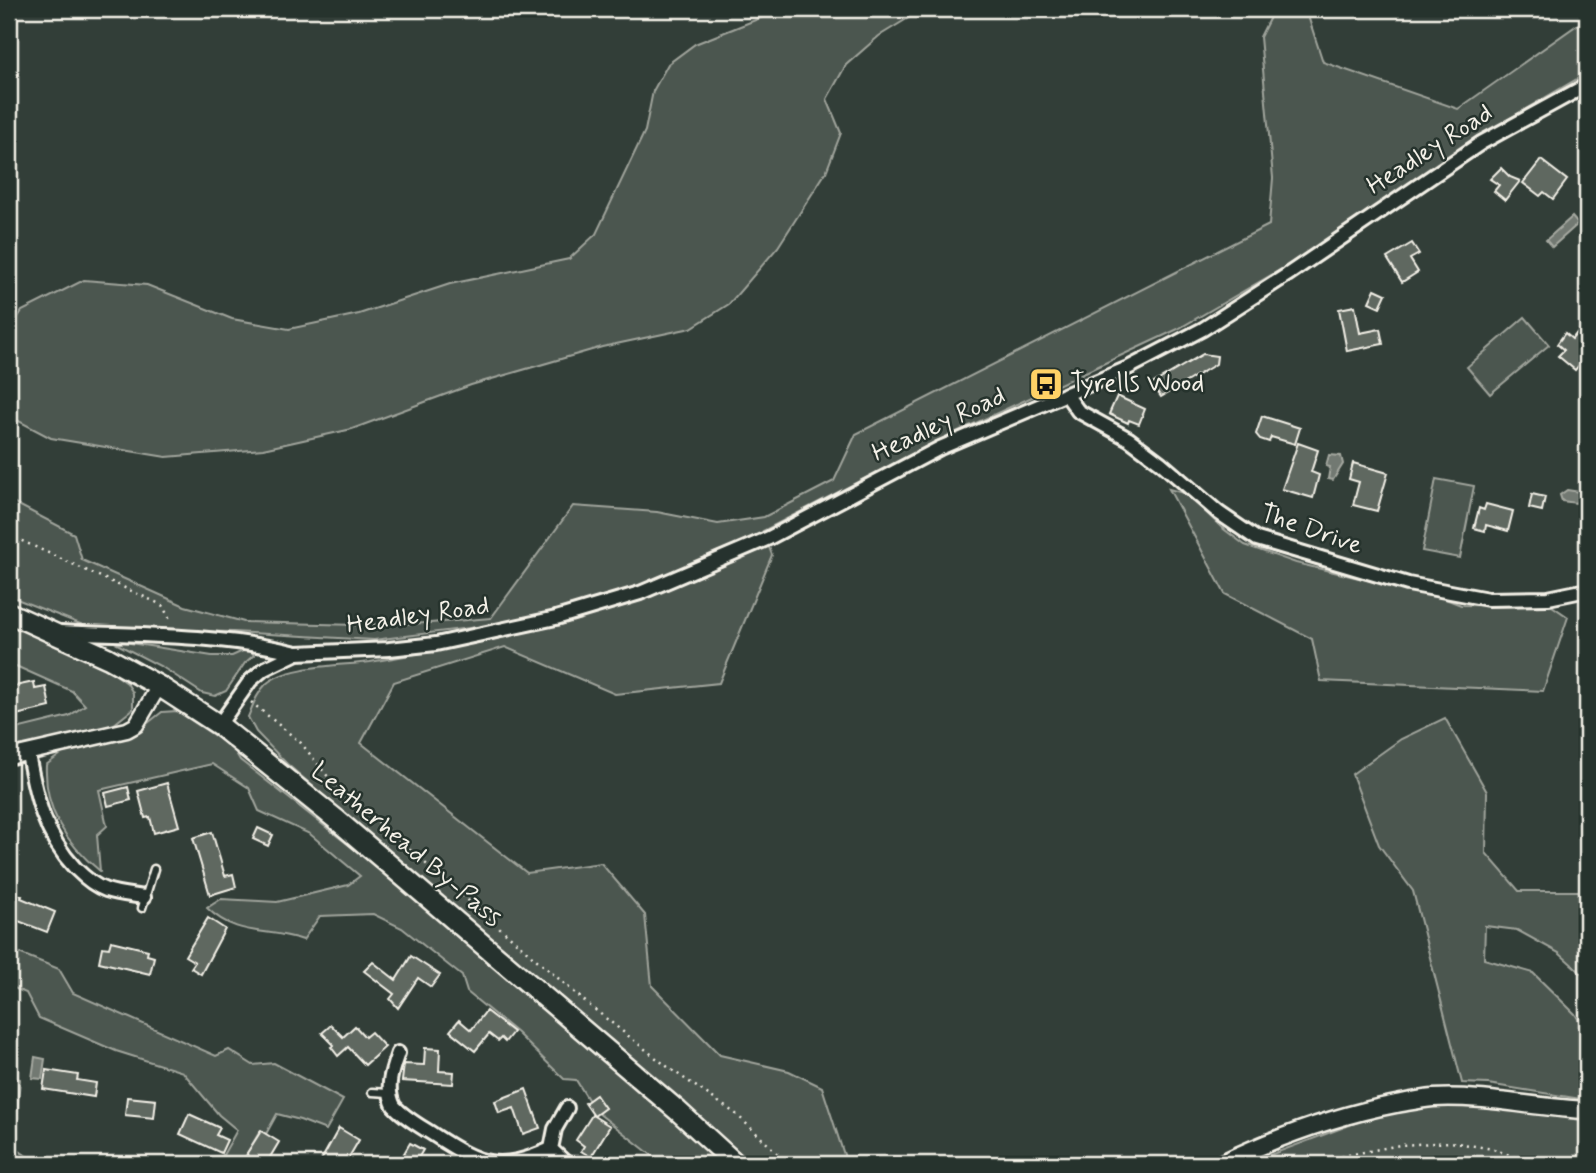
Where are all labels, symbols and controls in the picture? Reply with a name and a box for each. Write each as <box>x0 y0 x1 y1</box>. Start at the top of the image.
street label: Headley Road <box>1360 97 1500 203</box>
bus stop icon: Tyrells Wood <box>1027 365 1065 403</box>
place label: Tyrells Wood <box>1070 367 1204 401</box>
street label: Headley Road <box>867 379 1011 471</box>
street label: The Drive <box>1255 497 1367 563</box>
street label: Headley Road <box>344 589 492 643</box>
street label: Leatherhead By-Pass <box>303 755 509 935</box>

